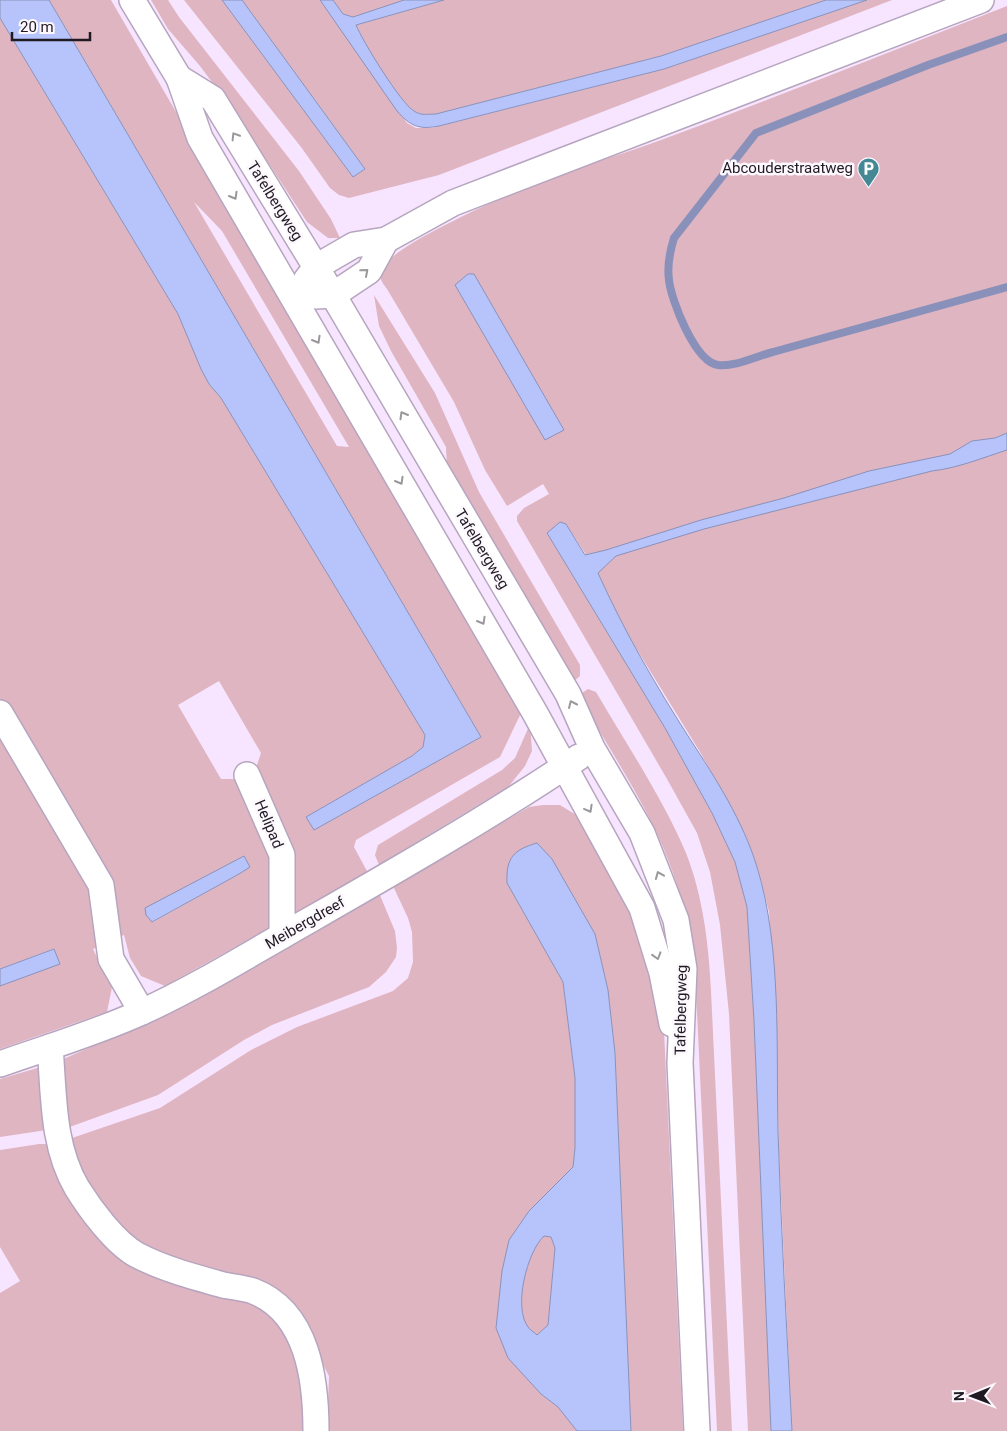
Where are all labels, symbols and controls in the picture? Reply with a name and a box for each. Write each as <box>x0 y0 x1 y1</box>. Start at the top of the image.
scale bar <box>12 10 90 42</box>
text: 20 m <box>20 18 54 36</box>
one-way arrow <box>232 132 242 141</box>
parking icon: Abcouderstraatweg <box>857 156 881 187</box>
street label: Tafelbergweg <box>243 158 307 244</box>
place label: Abcouderstraatweg <box>722 159 853 177</box>
one-way arrow <box>227 190 237 199</box>
one-way arrow <box>359 269 368 278</box>
one-way arrow <box>311 335 321 344</box>
one-way arrow <box>399 411 409 420</box>
one-way arrow <box>393 475 403 484</box>
street label: Tafelbergweg <box>451 506 513 592</box>
one-way arrow <box>475 615 485 624</box>
one-way arrow <box>568 700 579 709</box>
street label: Helipad <box>251 797 287 851</box>
one-way arrow <box>582 804 592 813</box>
one-way arrow <box>654 871 665 880</box>
street label: Meibergdreef <box>262 893 349 953</box>
one-way arrow <box>651 951 661 960</box>
street label: Tafelbergweg <box>671 965 691 1055</box>
north arrow <box>947 1371 997 1421</box>
text: N <box>951 1391 967 1401</box>

